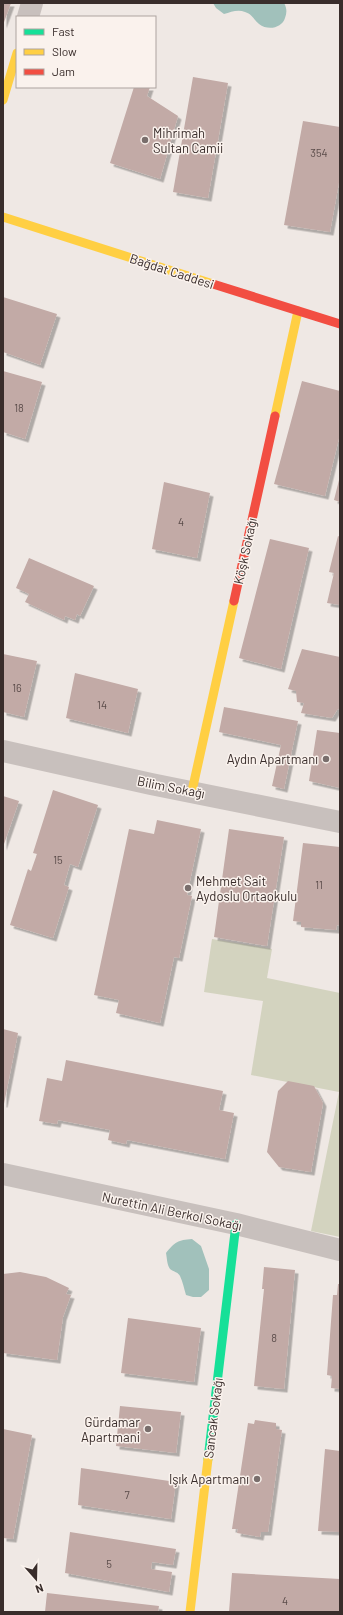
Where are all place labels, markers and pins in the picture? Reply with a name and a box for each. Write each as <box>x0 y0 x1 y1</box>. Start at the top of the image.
place label: Mihrimah Sultan Camii <box>153 125 223 156</box>
marker: Mihrimah Sultan Camii <box>140 135 150 145</box>
place label: Aydın Apartmanı <box>227 751 318 767</box>
marker: Aydın Apartmanı <box>321 754 331 764</box>
place label: Mehmet Sait Aydoslu Ortaokulu <box>196 873 297 904</box>
marker: Mehmet Sait Aydoslu Ortaokulu <box>183 883 193 893</box>
place label: Gürdamar Apartmani <box>81 1414 140 1445</box>
marker: Gürdamar Apartmani <box>143 1424 153 1434</box>
place label: Işık Apartmanı <box>169 1471 249 1487</box>
marker: Işık Apartmanı <box>252 1474 262 1484</box>

